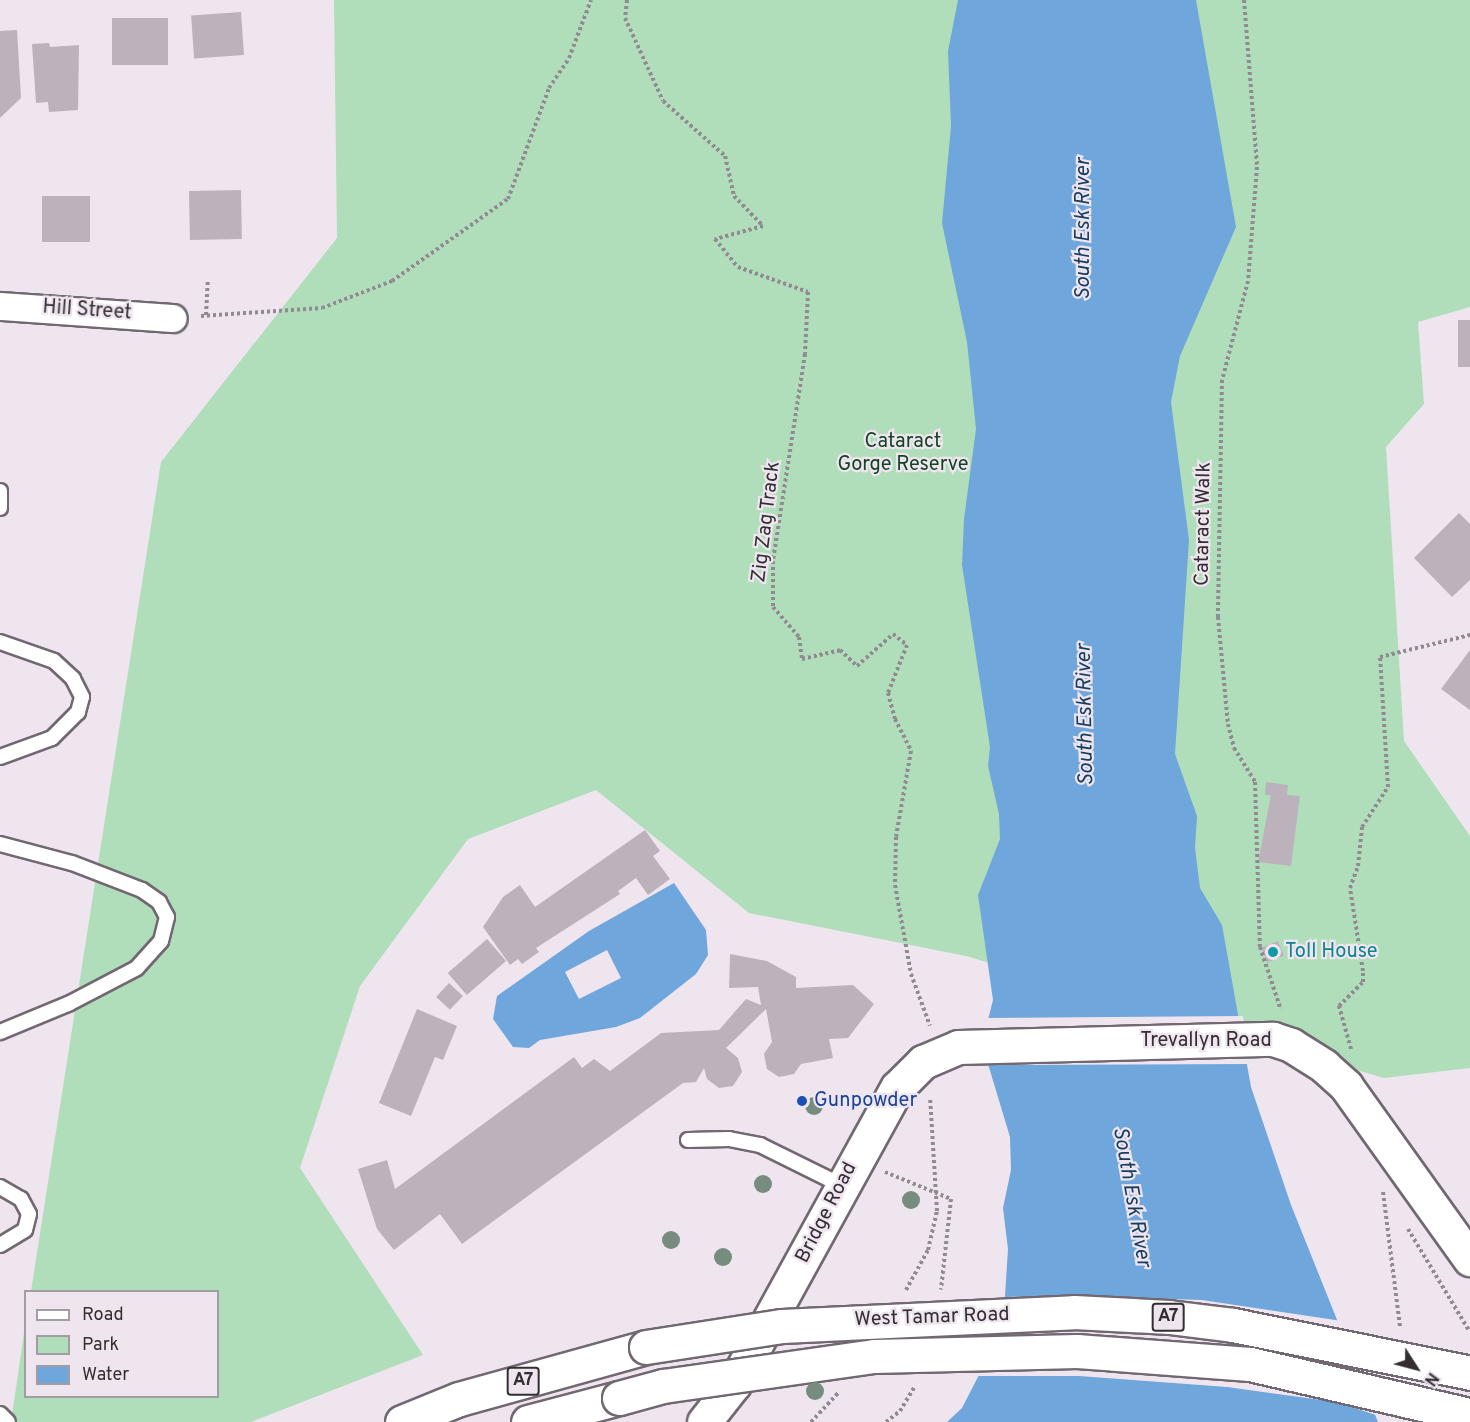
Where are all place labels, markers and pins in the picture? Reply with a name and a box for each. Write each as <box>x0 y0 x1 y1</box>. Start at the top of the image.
place label: Toll House <box>1285 940 1378 964</box>
marker: Toll House <box>1266 945 1280 959</box>
place label: Gunpowder <box>814 1089 917 1113</box>
marker: Gunpowder <box>795 1094 809 1108</box>

